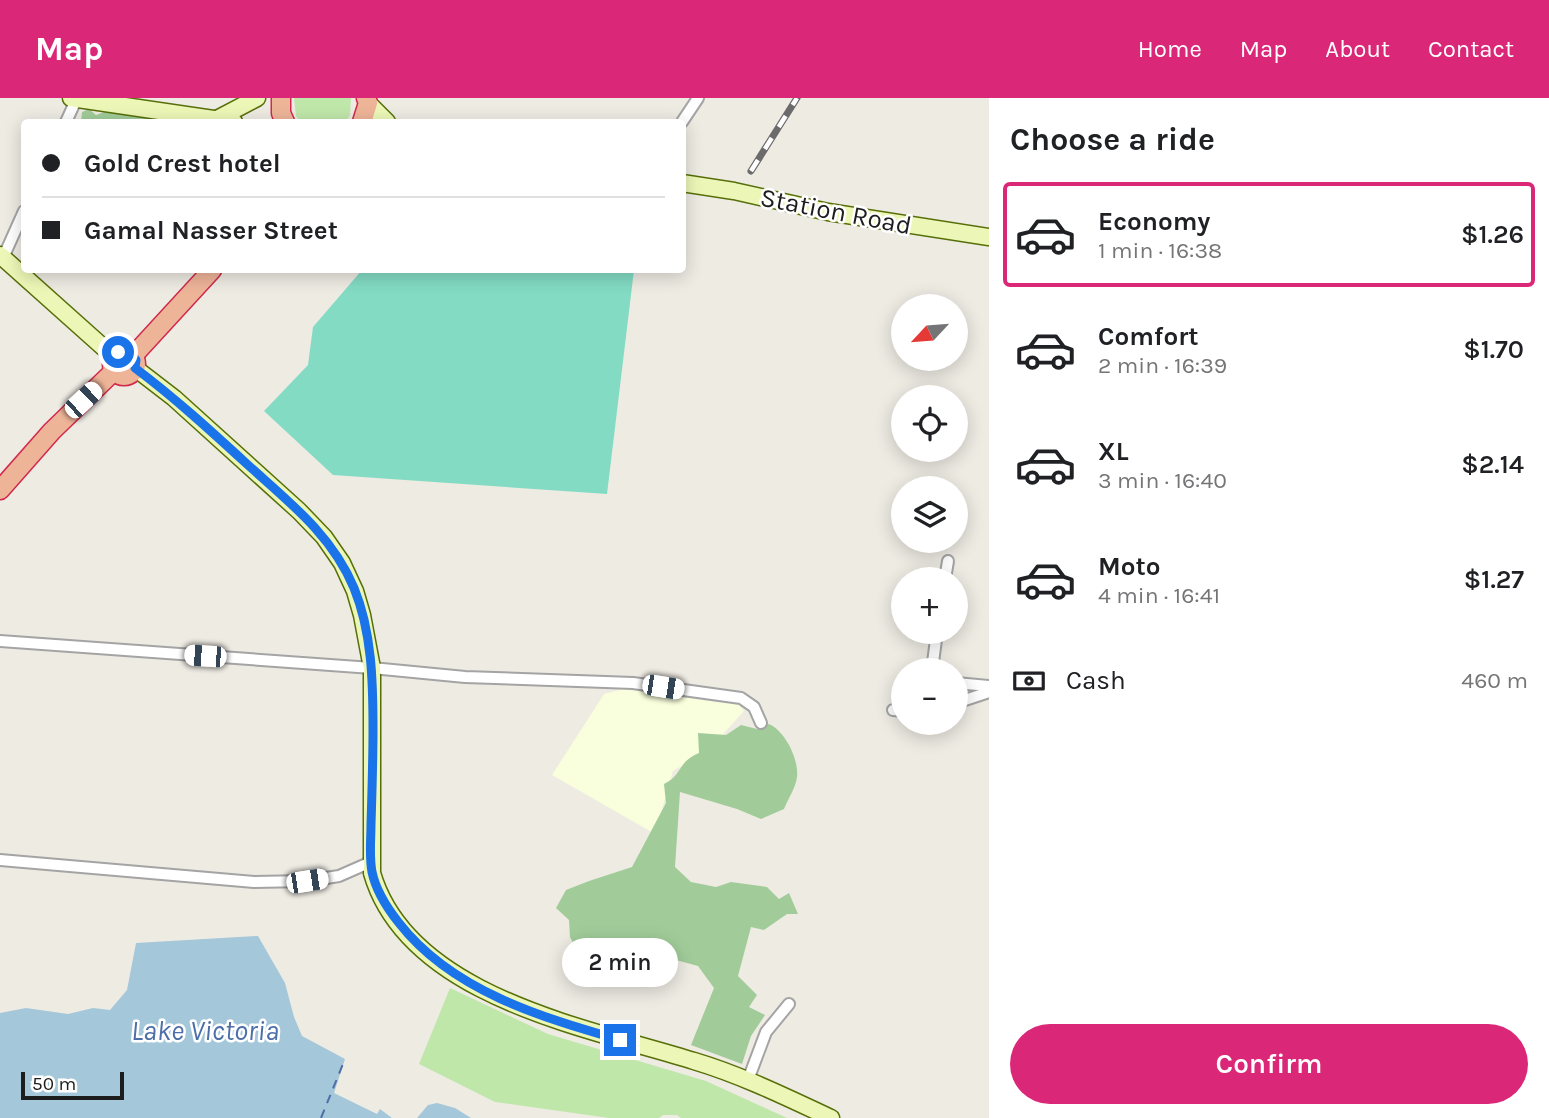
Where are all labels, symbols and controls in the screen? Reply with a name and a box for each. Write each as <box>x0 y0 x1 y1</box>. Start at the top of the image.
text: Map <box>35 30 103 68</box>
text: Home <box>1138 35 1202 63</box>
text: Map <box>1240 35 1287 63</box>
text: About <box>1325 35 1390 63</box>
text: Contact <box>1428 35 1514 63</box>
text: Choose a ride <box>1010 121 1215 158</box>
text: Gold Crest hotel <box>84 148 281 179</box>
street label: Station Road <box>758 182 914 241</box>
icon: car <box>1014 203 1077 266</box>
text: Economy <box>1098 206 1210 237</box>
text: Gamal Nasser Street <box>84 215 338 246</box>
text: $1.26 <box>1461 219 1524 250</box>
text: 1 min · 16:38 <box>1098 237 1222 264</box>
north arrow <box>891 294 968 371</box>
map controls <box>891 294 968 735</box>
icon: car <box>1014 318 1077 381</box>
text: Comfort <box>1098 321 1199 352</box>
text: $1.70 <box>1463 334 1524 365</box>
route start <box>102 336 134 368</box>
text: 2 min · 16:39 <box>1098 352 1227 379</box>
car <box>61 378 106 422</box>
button: locate <box>891 385 968 462</box>
icon: car <box>1014 433 1077 496</box>
text: XL <box>1098 436 1129 467</box>
text: $2.14 <box>1461 449 1524 480</box>
text: 3 min · 16:40 <box>1098 467 1227 494</box>
button: layers <box>891 476 968 553</box>
icon: car <box>1014 548 1077 611</box>
text: Moto <box>1098 551 1160 582</box>
text: $1.27 <box>1464 564 1524 595</box>
button: + <box>891 567 968 644</box>
text: 4 min · 16:41 <box>1098 582 1220 609</box>
car <box>184 644 227 668</box>
button: − <box>891 658 968 735</box>
icon: cash <box>1010 662 1048 700</box>
text: Cash <box>1066 665 1126 696</box>
text: 460 m <box>1461 667 1528 694</box>
car <box>641 673 686 701</box>
car <box>285 867 330 895</box>
callout: 2 min <box>562 939 678 988</box>
text: 2 min <box>589 949 651 976</box>
water label: Lake Victoria <box>131 1014 279 1047</box>
route end <box>604 1024 636 1056</box>
button: Confirm <box>1010 1024 1528 1104</box>
scale bar <box>21 1069 124 1101</box>
text: 50 m <box>32 1073 76 1095</box>

